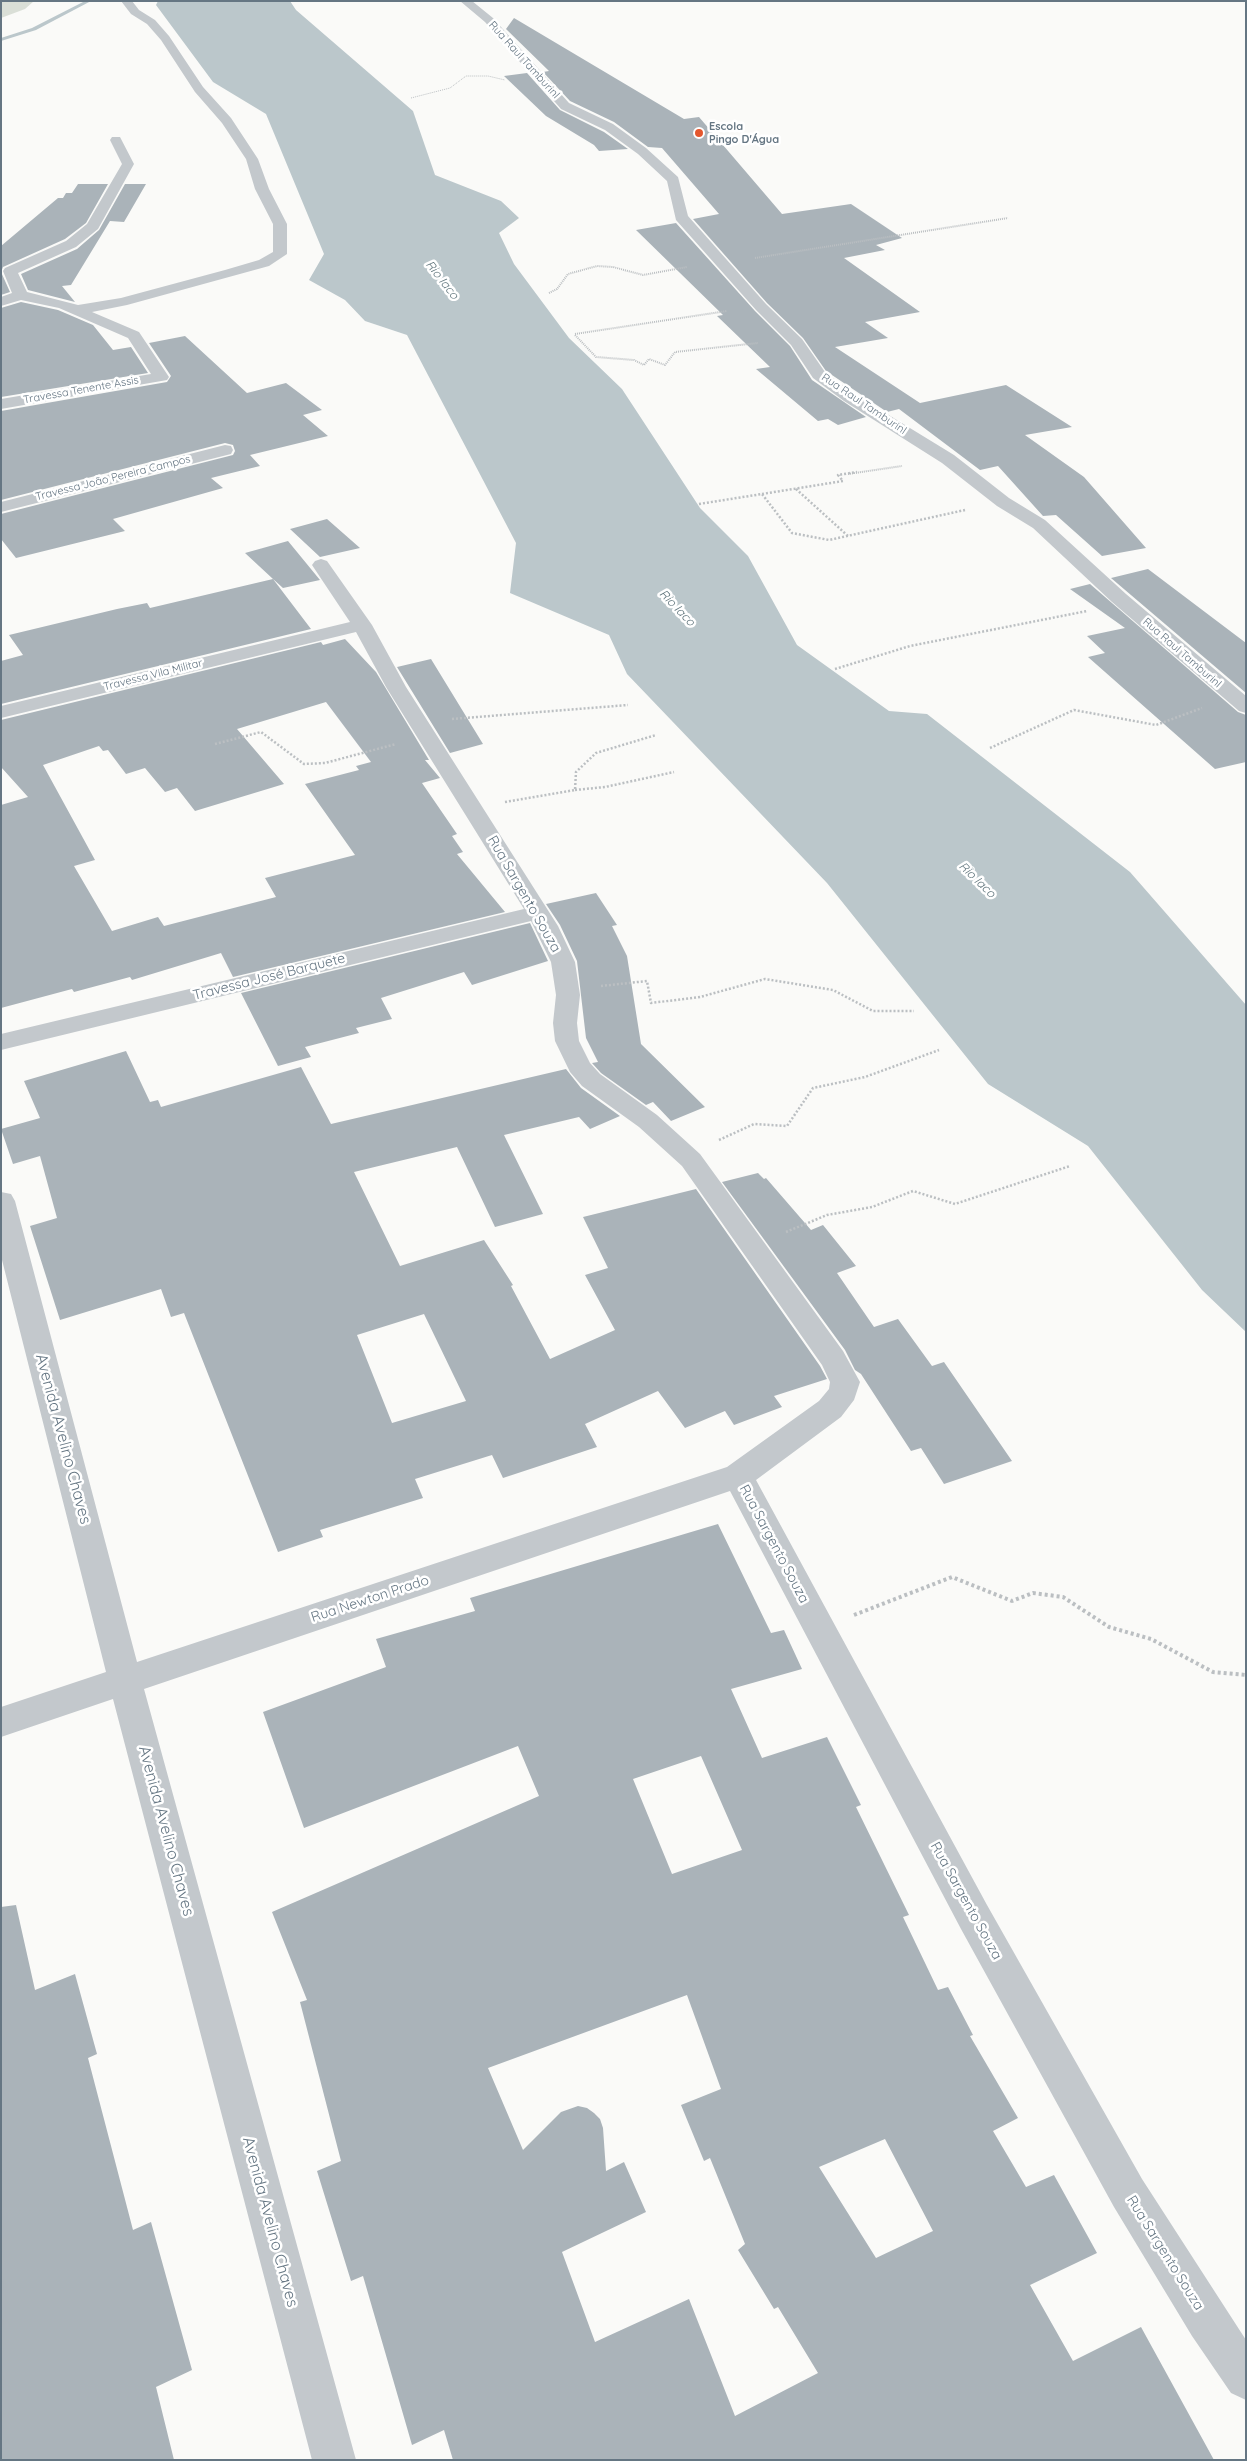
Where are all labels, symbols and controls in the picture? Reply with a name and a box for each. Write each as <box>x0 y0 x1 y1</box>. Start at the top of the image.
street label: Rua Raul Tamburinl <box>486 19 562 101</box>
place label: Escola Pingo D'Água <box>709 120 779 146</box>
marker: Escola Pingo D'Água <box>693 127 705 139</box>
water label: Rio Iaco <box>423 258 461 302</box>
street label: Rua Raul Tamburinl <box>819 371 909 437</box>
street label: Travessa Tenente Assis <box>22 373 140 407</box>
street label: Travessa João Pereira Campos <box>34 452 192 504</box>
water label: Rio Iaco <box>656 587 698 629</box>
street label: Rua Raul Tamburinl <box>1140 615 1224 691</box>
street label: Travessa Vila Militar <box>102 656 204 694</box>
street label: Rua Sargento Souza <box>484 833 564 955</box>
water label: Rio Iaco <box>956 859 998 901</box>
street label: Travessa José Barquete <box>191 950 347 1004</box>
street label: Avenida Avelino Chaves <box>31 1352 95 1526</box>
street label: Rua Sargento Souza <box>736 1482 812 1606</box>
street label: Rua Newton Prado <box>309 1572 431 1626</box>
street label: Avenida Avelino Chaves <box>134 1744 198 1918</box>
street label: Rua Sargento Souza <box>927 1839 1005 1963</box>
street label: Avenida Avelino Chaves <box>238 2135 302 2309</box>
street label: Rua Sargento Souza <box>1123 2193 1207 2313</box>

